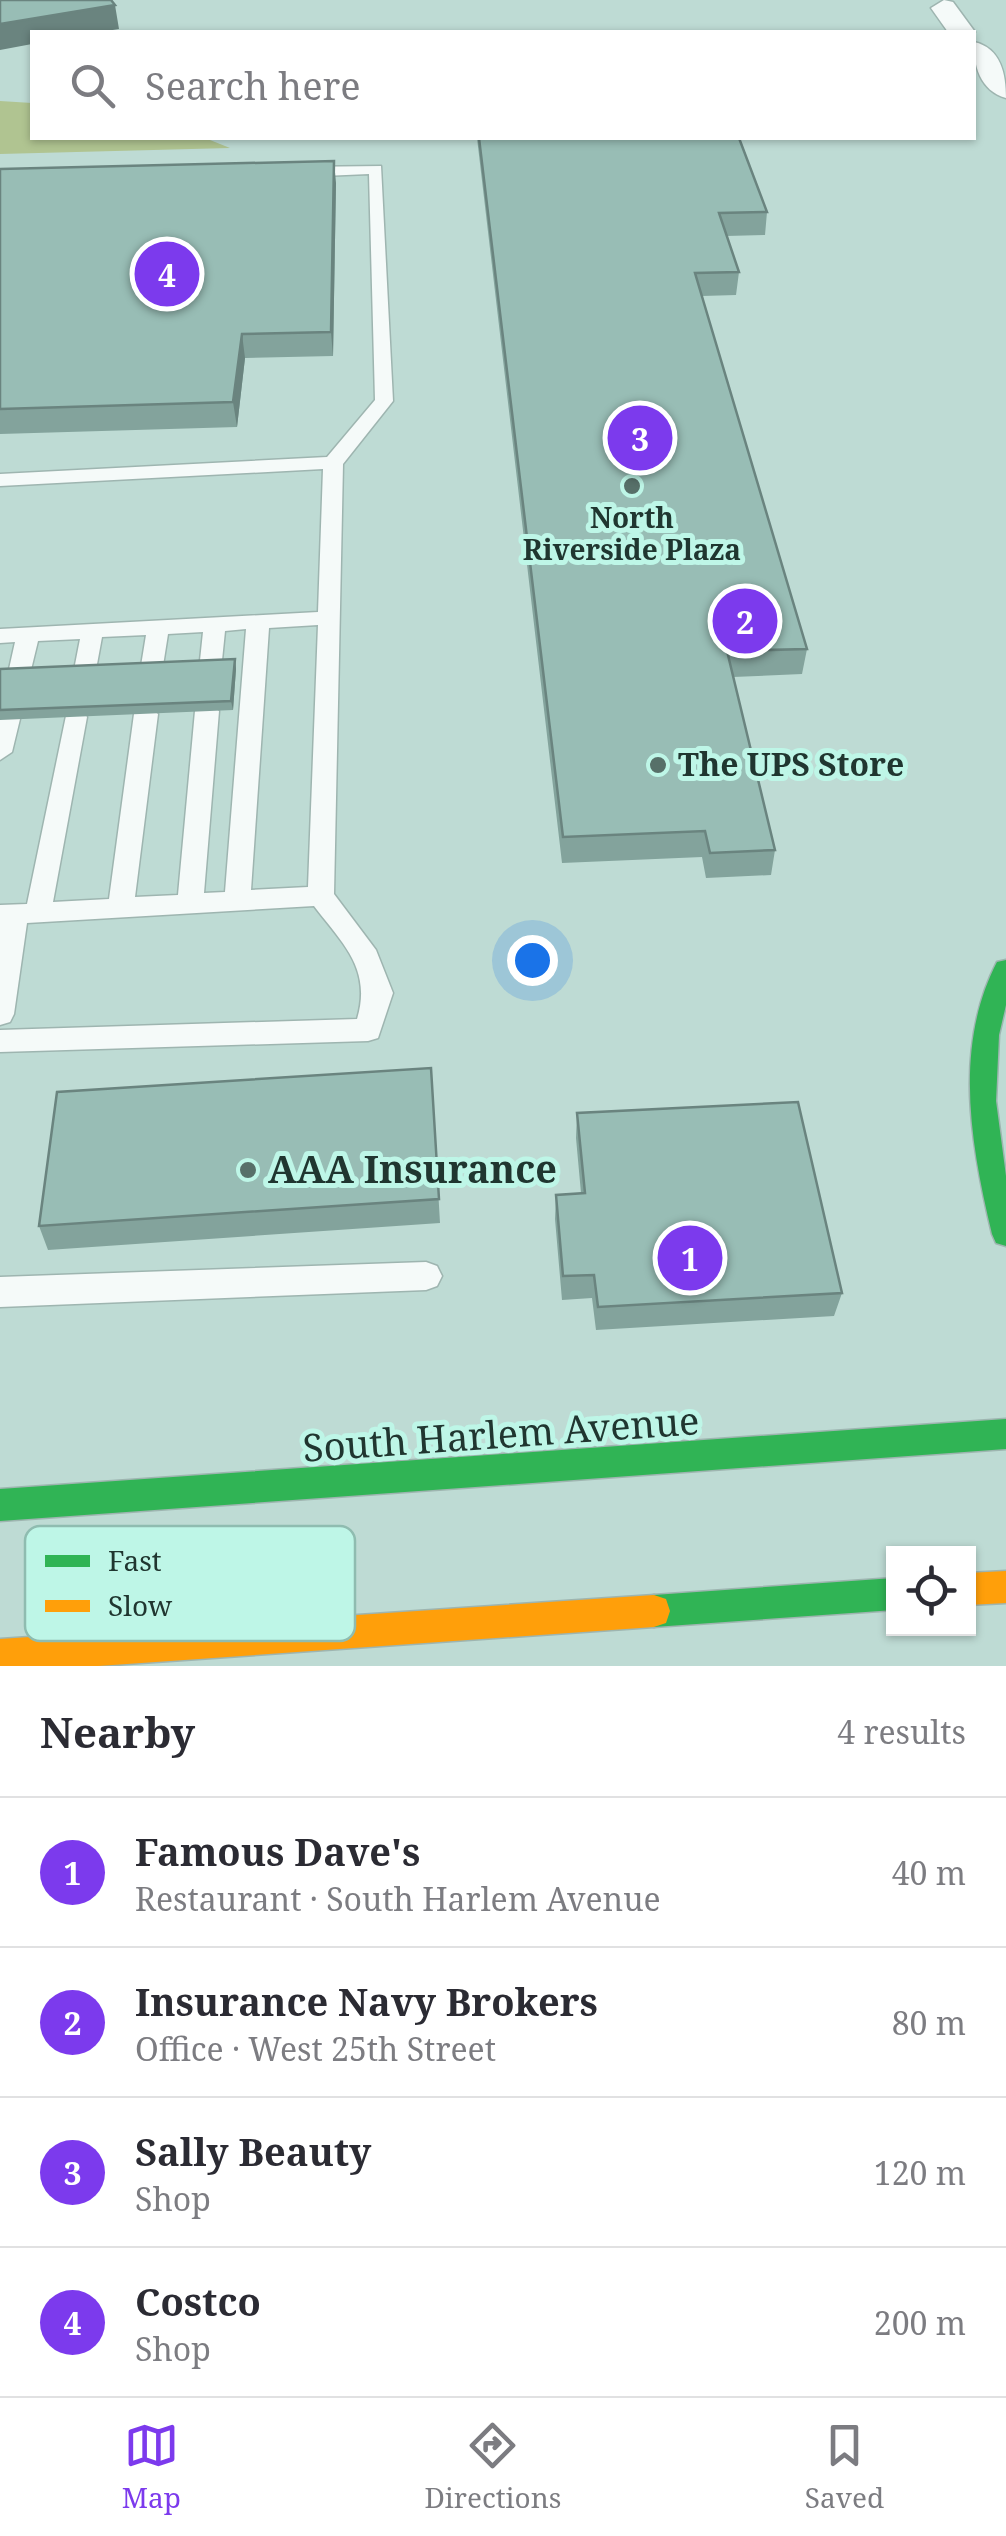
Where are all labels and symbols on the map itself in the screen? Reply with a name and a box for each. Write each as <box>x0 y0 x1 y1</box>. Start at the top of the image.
pin: 4 <box>134 236 200 312</box>
pin: 3 <box>608 400 672 476</box>
marker: North Riverside Plaza <box>621 475 643 497</box>
place label: North Riverside Plaza <box>523 498 741 568</box>
pin: 2 <box>712 584 778 658</box>
place label: The UPS Store <box>678 742 904 785</box>
marker: The UPS Store <box>647 754 669 776</box>
your location <box>507 935 558 986</box>
place label: AAA Insurance <box>268 1142 557 1194</box>
marker: AAA Insurance <box>237 1159 259 1181</box>
pin: 1 <box>658 1220 722 1296</box>
street label: South Harlem Avenue <box>301 1393 701 1473</box>
legend <box>25 1526 355 1641</box>
text: Fast <box>108 1541 162 1579</box>
text: Slow <box>108 1586 173 1624</box>

